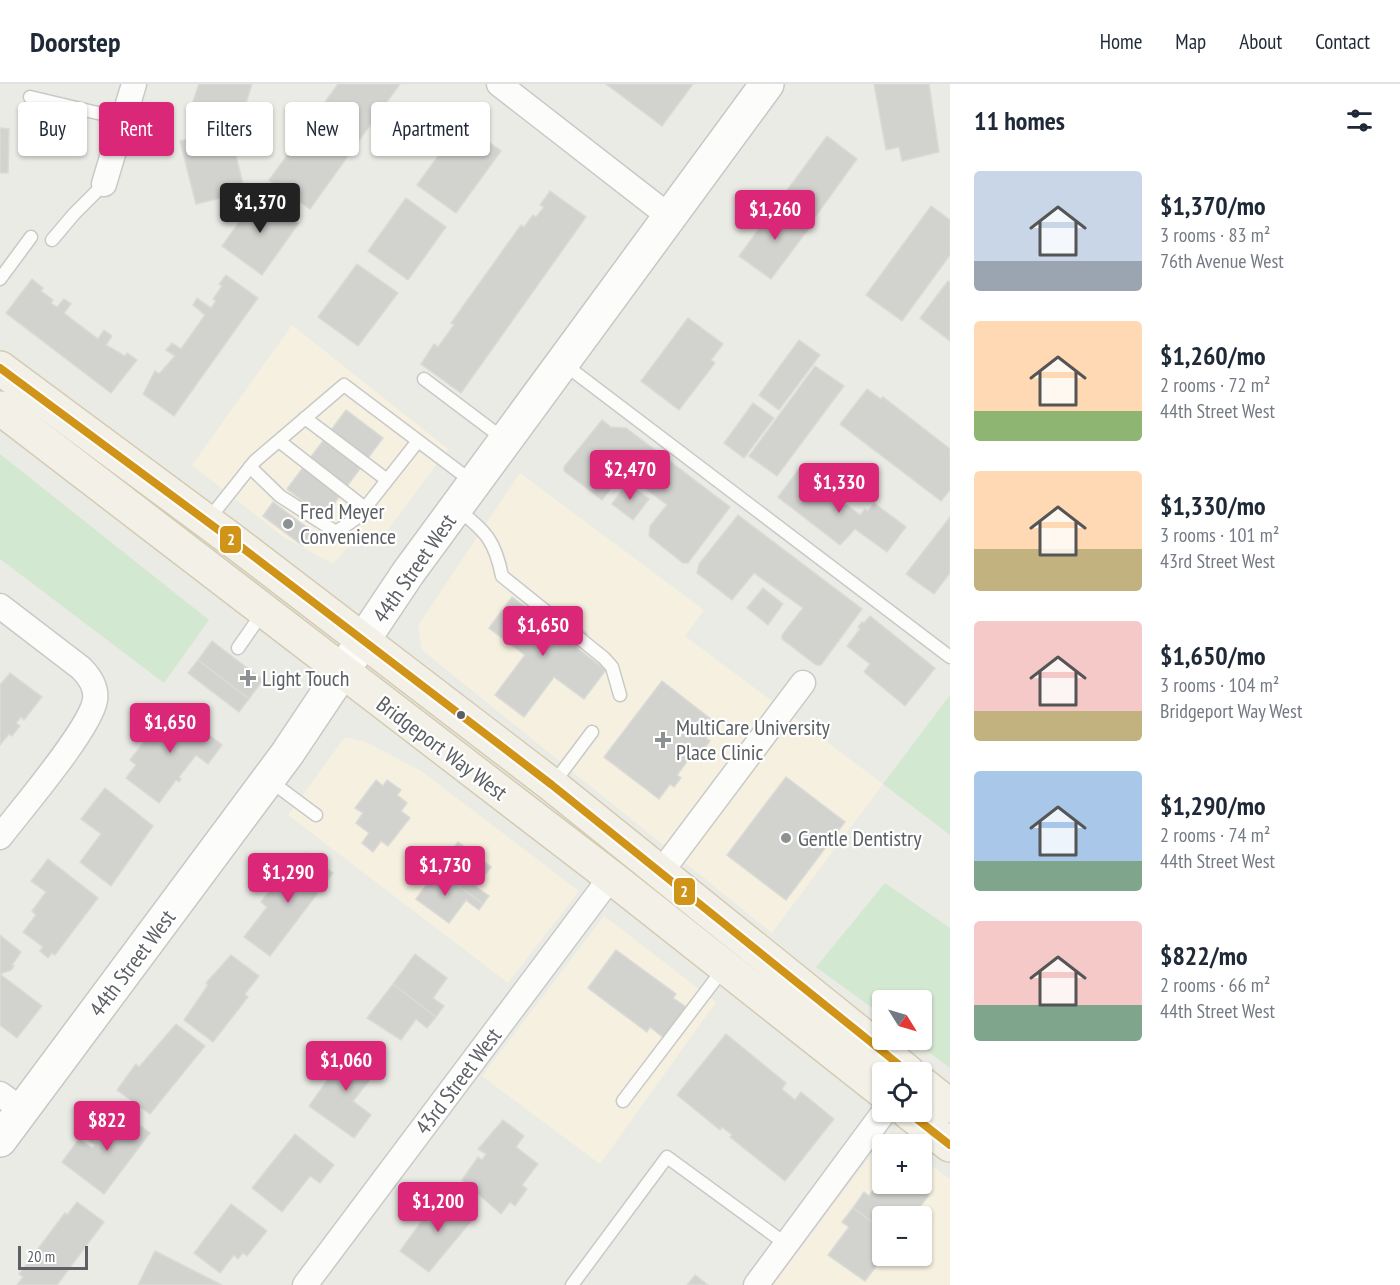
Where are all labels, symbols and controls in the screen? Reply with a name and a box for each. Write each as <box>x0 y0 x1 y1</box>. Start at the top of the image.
text: Doorstep <box>30 23 121 60</box>
text: Home <box>1100 28 1142 55</box>
text: Map <box>1175 28 1206 55</box>
text: About <box>1239 28 1282 55</box>
text: Contact <box>1315 28 1370 55</box>
chip: Buy <box>18 102 87 156</box>
chip: Rent <box>99 102 174 156</box>
chip: Filters <box>186 102 273 156</box>
chip: New <box>285 102 359 156</box>
chip: Apartment <box>371 102 490 156</box>
text: 11 homes <box>974 104 1065 137</box>
icon: filters <box>1343 104 1376 137</box>
pin: $1,370 <box>211 183 309 234</box>
text: $1,370 <box>234 189 286 215</box>
text: $1,370/mo <box>1160 189 1266 222</box>
pin: $1,260 <box>726 190 824 241</box>
icon: home <box>1022 195 1094 267</box>
text: $1,260 <box>749 196 801 222</box>
text: 3 rooms · 83 m² <box>1160 222 1270 248</box>
text: 76th Avenue West <box>1160 248 1284 274</box>
text: $1,260/mo <box>1160 339 1266 372</box>
icon: home <box>1022 345 1094 417</box>
text: 2 rooms · 72 m² <box>1160 372 1270 398</box>
text: 44th Street West <box>1160 398 1275 424</box>
pin: $2,470 <box>581 450 679 501</box>
text: $2,470 <box>604 456 656 482</box>
pin: $1,330 <box>790 463 888 514</box>
text: $1,330 <box>813 469 865 495</box>
text: $1,330/mo <box>1160 489 1266 522</box>
icon: home <box>1022 495 1094 567</box>
place label: Fred Meyer Convenience <box>300 497 396 550</box>
street label: 44th Street West <box>366 508 462 628</box>
marker: Fred Meyer Convenience <box>281 517 295 531</box>
text: 3 rooms · 101 m² <box>1160 522 1279 548</box>
line badge: 2 <box>219 525 242 554</box>
text: 2 <box>227 529 235 549</box>
text: 43rd Street West <box>1160 548 1275 574</box>
pin: $1,650 <box>494 606 592 657</box>
text: $1,650 <box>517 612 569 638</box>
text: $1,650/mo <box>1160 639 1266 672</box>
icon: home <box>1022 645 1094 717</box>
place label: Light Touch <box>262 664 349 692</box>
marker: Light Touch <box>239 669 257 687</box>
text: 3 rooms · 104 m² <box>1160 672 1279 698</box>
street label: Bridgeport Way West <box>371 690 513 806</box>
text: Bridgeport Way West <box>1160 698 1302 724</box>
pin: $1,650 <box>121 703 219 754</box>
text: $1,650 <box>144 709 196 735</box>
unlabelled marker <box>455 709 467 721</box>
place label: MultiCare University Place Clinic <box>676 713 831 766</box>
marker: MultiCare University Place Clinic <box>654 731 672 749</box>
text: $1,290/mo <box>1160 789 1266 822</box>
icon: home <box>1022 795 1094 867</box>
text: 2 rooms · 74 m² <box>1160 822 1270 848</box>
place label: Gentle Dentistry <box>798 824 922 852</box>
marker: Gentle Dentistry <box>779 831 793 845</box>
pin: $1,730 <box>396 846 494 897</box>
text: 44th Street West <box>1160 848 1275 874</box>
text: $1,730 <box>419 852 471 878</box>
pin: $1,290 <box>239 853 337 904</box>
text: $1,290 <box>262 859 314 885</box>
line badge: 2 <box>673 877 696 906</box>
text: 2 <box>680 881 688 901</box>
street label: 44th Street West <box>83 904 181 1022</box>
text: $822/mo <box>1160 939 1248 972</box>
icon: home <box>1022 945 1094 1017</box>
text: 2 rooms · 66 m² <box>1160 972 1270 998</box>
north arrow <box>872 990 932 1050</box>
map controls <box>872 990 932 1266</box>
text: 44th Street West <box>1160 998 1275 1024</box>
street label: 43rd Street West <box>409 1022 507 1140</box>
pin: $1,060 <box>297 1041 395 1092</box>
text: $1,060 <box>320 1047 372 1073</box>
button: locate <box>872 1062 932 1122</box>
pin: $822 <box>71 1101 143 1152</box>
text: $822 <box>88 1107 126 1133</box>
button: + <box>872 1134 932 1194</box>
pin: $1,200 <box>389 1182 487 1233</box>
text: $1,200 <box>412 1188 464 1214</box>
button: − <box>872 1206 932 1266</box>
scale bar <box>18 1243 88 1270</box>
text: 20 m <box>27 1246 55 1266</box>

